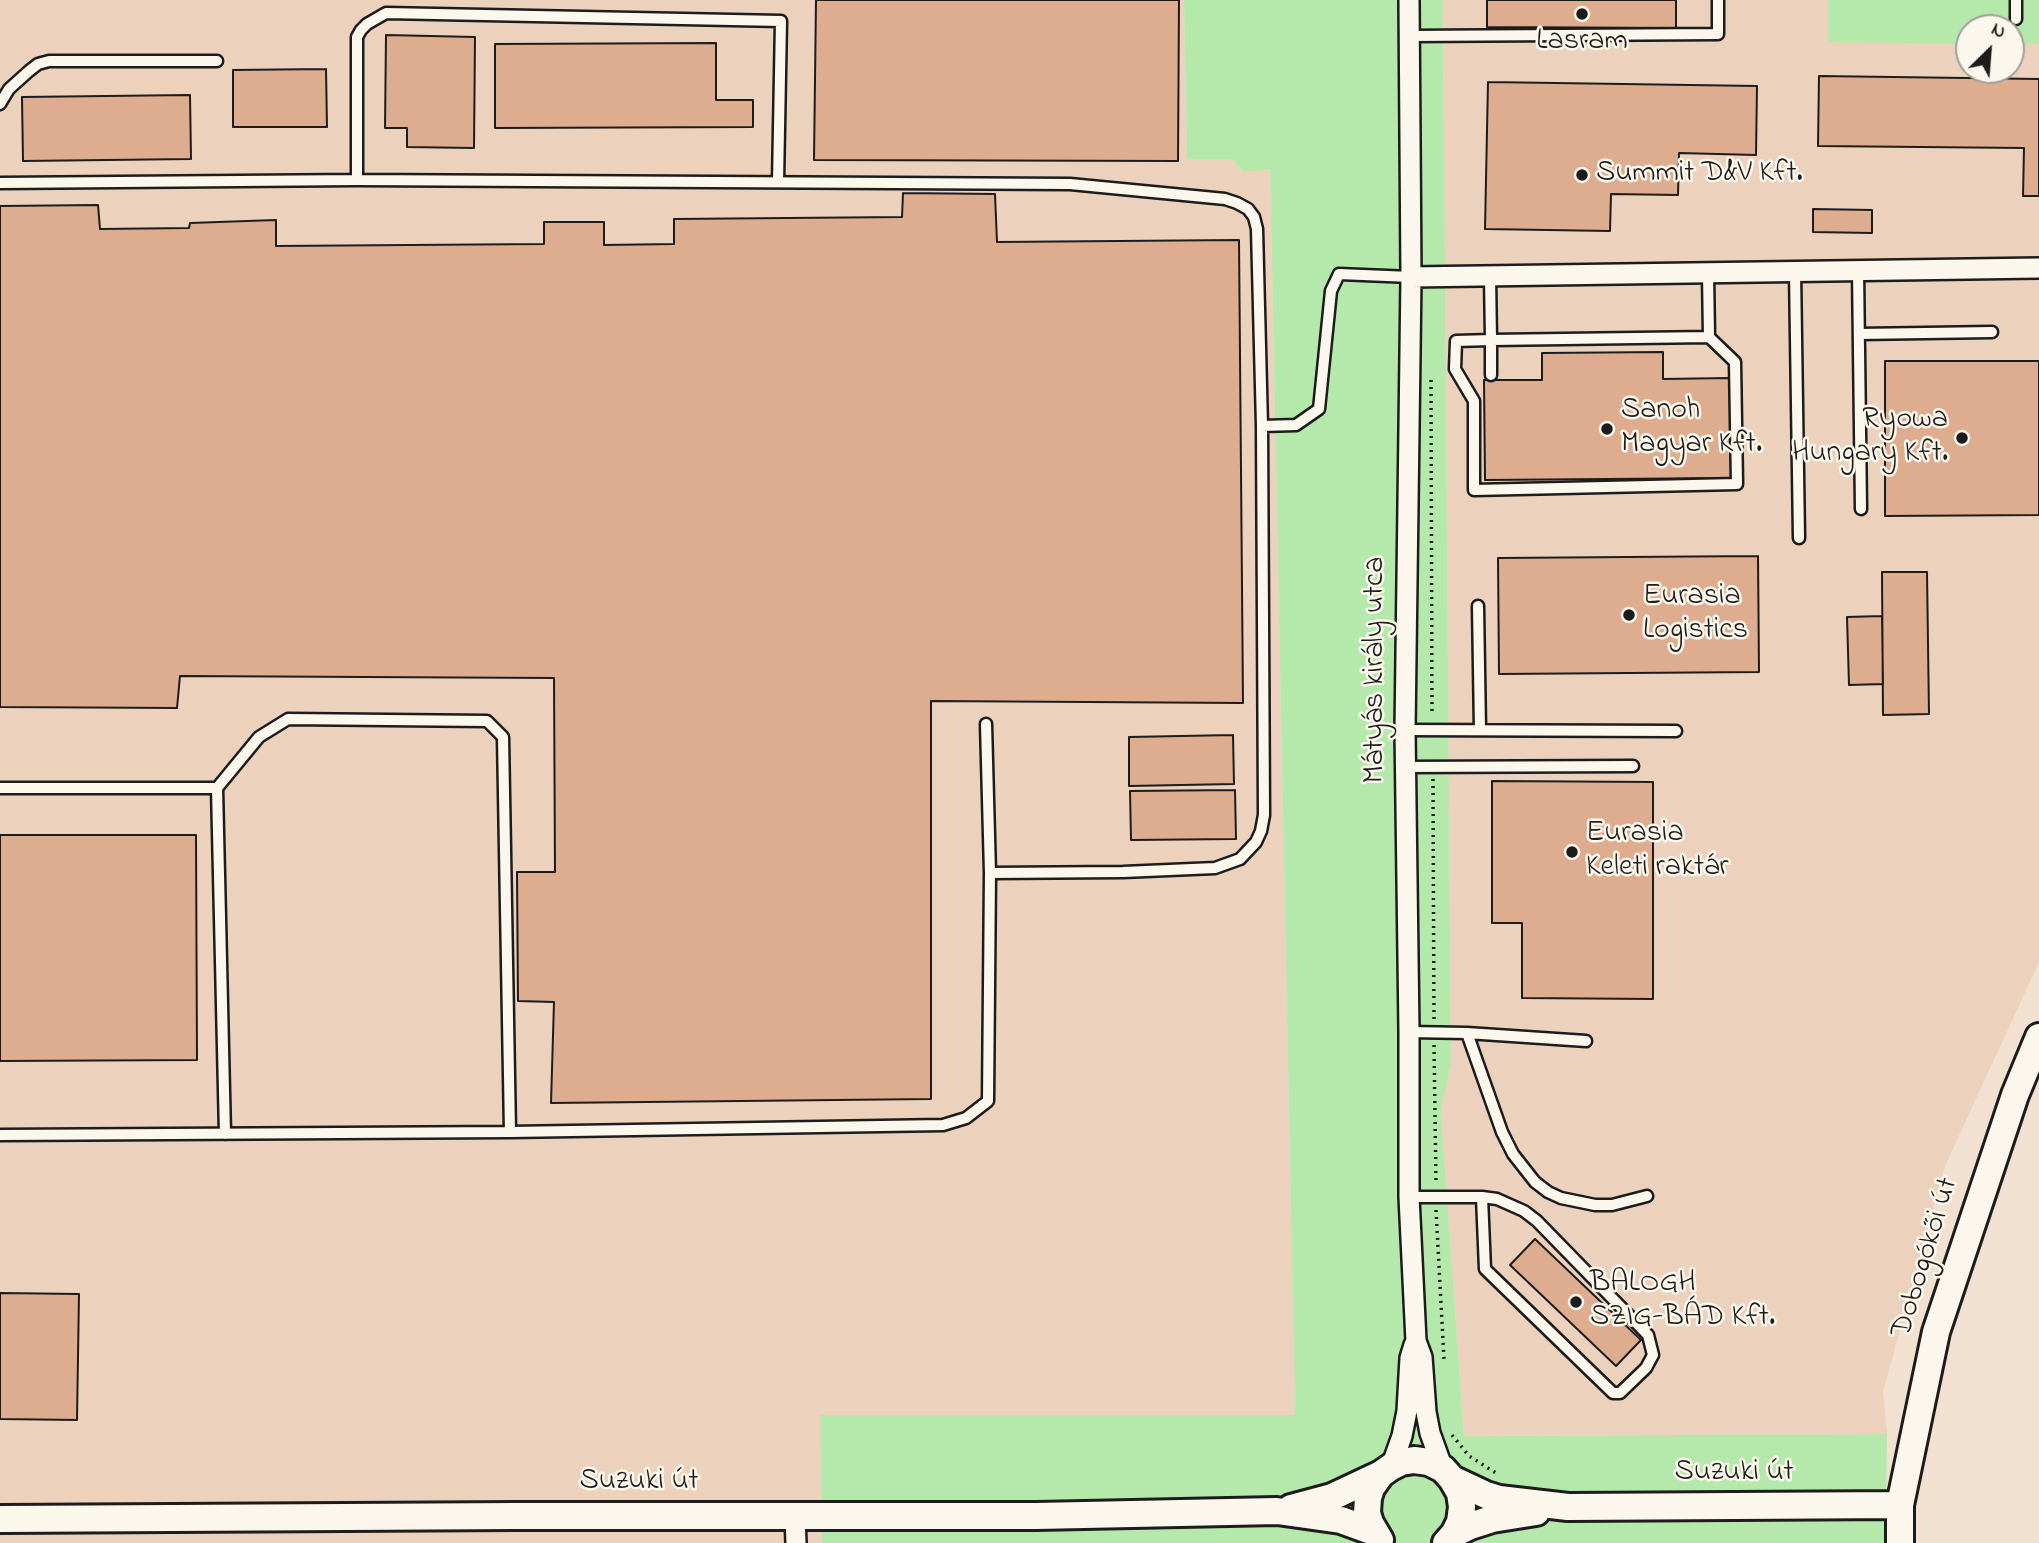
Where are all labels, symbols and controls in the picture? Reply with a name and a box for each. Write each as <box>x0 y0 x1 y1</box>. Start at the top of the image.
marker: Lasram <box>1574 6 1590 22</box>
north arrow <box>1955 14 2025 84</box>
text: N <box>1987 16 2010 46</box>
place label: Lasram <box>1536 25 1628 61</box>
place label: Summit D&V Kft. <box>1596 157 1803 193</box>
marker: Summit D&V Kft. <box>1574 167 1590 183</box>
place label: Sanoh Magyar Kft. <box>1621 394 1762 464</box>
place label: Ryowa Hungary Kft. <box>1792 403 1948 474</box>
marker: Sanoh Magyar Kft. <box>1599 421 1615 437</box>
marker: Ryowa Hungary Kft. <box>1954 430 1970 446</box>
street label: Mátyás király utca <box>1359 556 1395 784</box>
place label: Eurasia Logistics <box>1643 580 1748 650</box>
marker: Eurasia Logistics <box>1621 607 1637 623</box>
place label: Eurasia Keleti raktár <box>1586 817 1729 888</box>
marker: Eurasia Keleti raktár <box>1564 844 1580 860</box>
street label: Dobogókői út <box>1886 1174 1968 1342</box>
place label: BALOGH SZIG-BÁD Kft. <box>1590 1267 1775 1338</box>
marker: BALOGH SZIG-BÁD Kft. <box>1568 1294 1584 1310</box>
street label: Suzuki út <box>1674 1456 1794 1492</box>
street label: Suzuki út <box>579 1465 699 1501</box>

